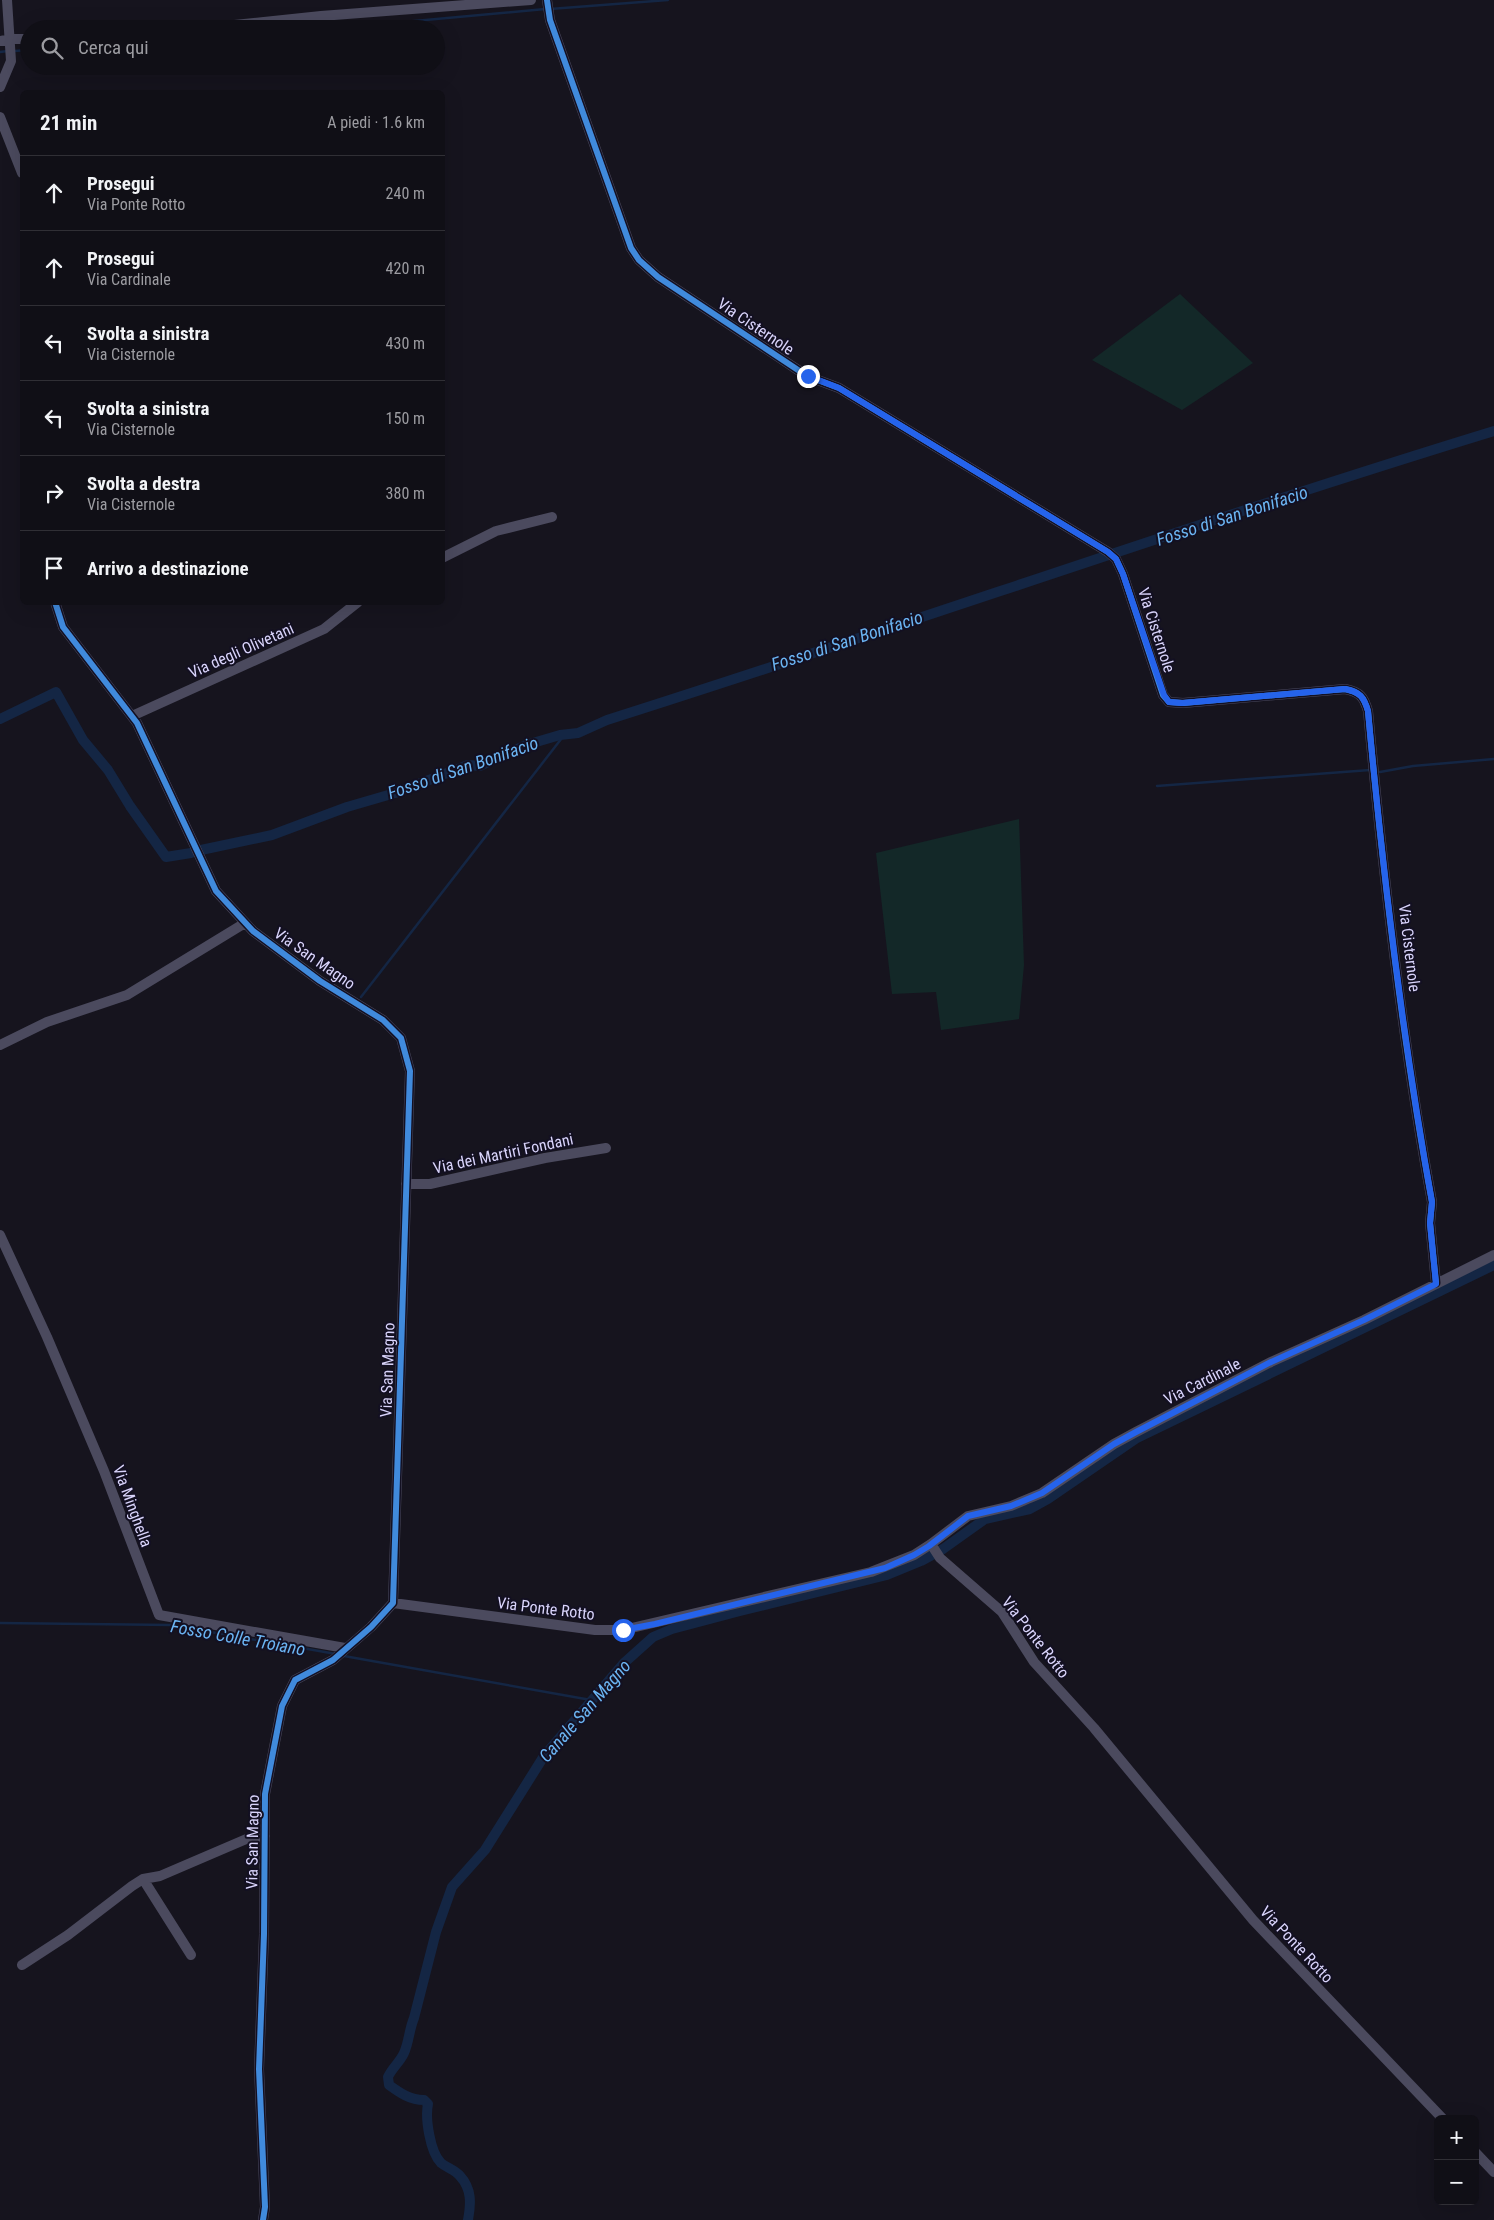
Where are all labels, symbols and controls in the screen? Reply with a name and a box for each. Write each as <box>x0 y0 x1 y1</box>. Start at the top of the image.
search box <box>20 20 445 75</box>
icon: search <box>38 34 66 62</box>
text: Cerca qui <box>78 36 149 59</box>
text: 21 min <box>40 111 97 135</box>
text: A piedi · 1.6 km <box>327 113 425 132</box>
text: Prosegui <box>87 172 155 195</box>
icon: ahead <box>40 179 68 207</box>
text: 240 m <box>386 184 425 203</box>
text: Via Ponte Rotto <box>87 195 185 214</box>
text: Prosegui <box>87 247 155 270</box>
icon: ahead <box>40 254 68 282</box>
text: 420 m <box>386 259 425 278</box>
text: Via Cardinale <box>87 270 171 289</box>
street label: Via Cisternole <box>714 294 798 359</box>
text: Svolta a sinistra <box>87 322 209 345</box>
icon: left <box>40 329 68 357</box>
text: 430 m <box>386 334 425 353</box>
text: Via Cisternole <box>87 345 175 364</box>
route end <box>797 365 820 388</box>
text: Svolta a sinistra <box>87 397 209 420</box>
icon: left <box>40 404 68 432</box>
text: 150 m <box>386 409 425 428</box>
text: Via Cisternole <box>87 420 175 439</box>
text: Svolta a destra <box>87 472 200 495</box>
icon: right <box>40 479 68 507</box>
water label: Fosso di San Bonifacio <box>1153 481 1310 550</box>
text: 380 m <box>386 484 425 503</box>
text: Via Cisternole <box>87 495 175 514</box>
icon: arrive <box>40 554 68 582</box>
text: Arrivo a destinazione <box>87 557 249 580</box>
street label: Via Cisternole <box>1134 585 1179 675</box>
water label: Fosso di San Bonifacio <box>768 606 925 675</box>
street label: Via degli Olivetani <box>186 619 297 682</box>
water label: Fosso di San Bonifacio <box>385 732 541 803</box>
street label: Via Cisternole <box>1395 903 1424 993</box>
street label: Via San Magno <box>270 923 359 993</box>
street label: Via dei Martiri Fondani <box>431 1129 575 1178</box>
street label: Via San Magno <box>376 1322 399 1418</box>
street label: Via Cardinale <box>1161 1354 1244 1409</box>
street label: Via Minghella <box>109 1463 156 1550</box>
street label: Via Ponte Rotto <box>496 1593 596 1624</box>
street label: Via Ponte Rotto <box>998 1593 1073 1682</box>
water label: Fosso Colle Troiano <box>169 1615 307 1660</box>
route start <box>612 1619 635 1642</box>
water label: Canale San Magno <box>534 1655 635 1766</box>
street label: Via San Magno <box>242 1794 263 1890</box>
street label: Via Ponte Rotto <box>1256 1902 1337 1987</box>
map controls <box>1434 2115 1479 2205</box>
button: + <box>1434 2115 1479 2160</box>
button: − <box>1434 2160 1479 2205</box>

